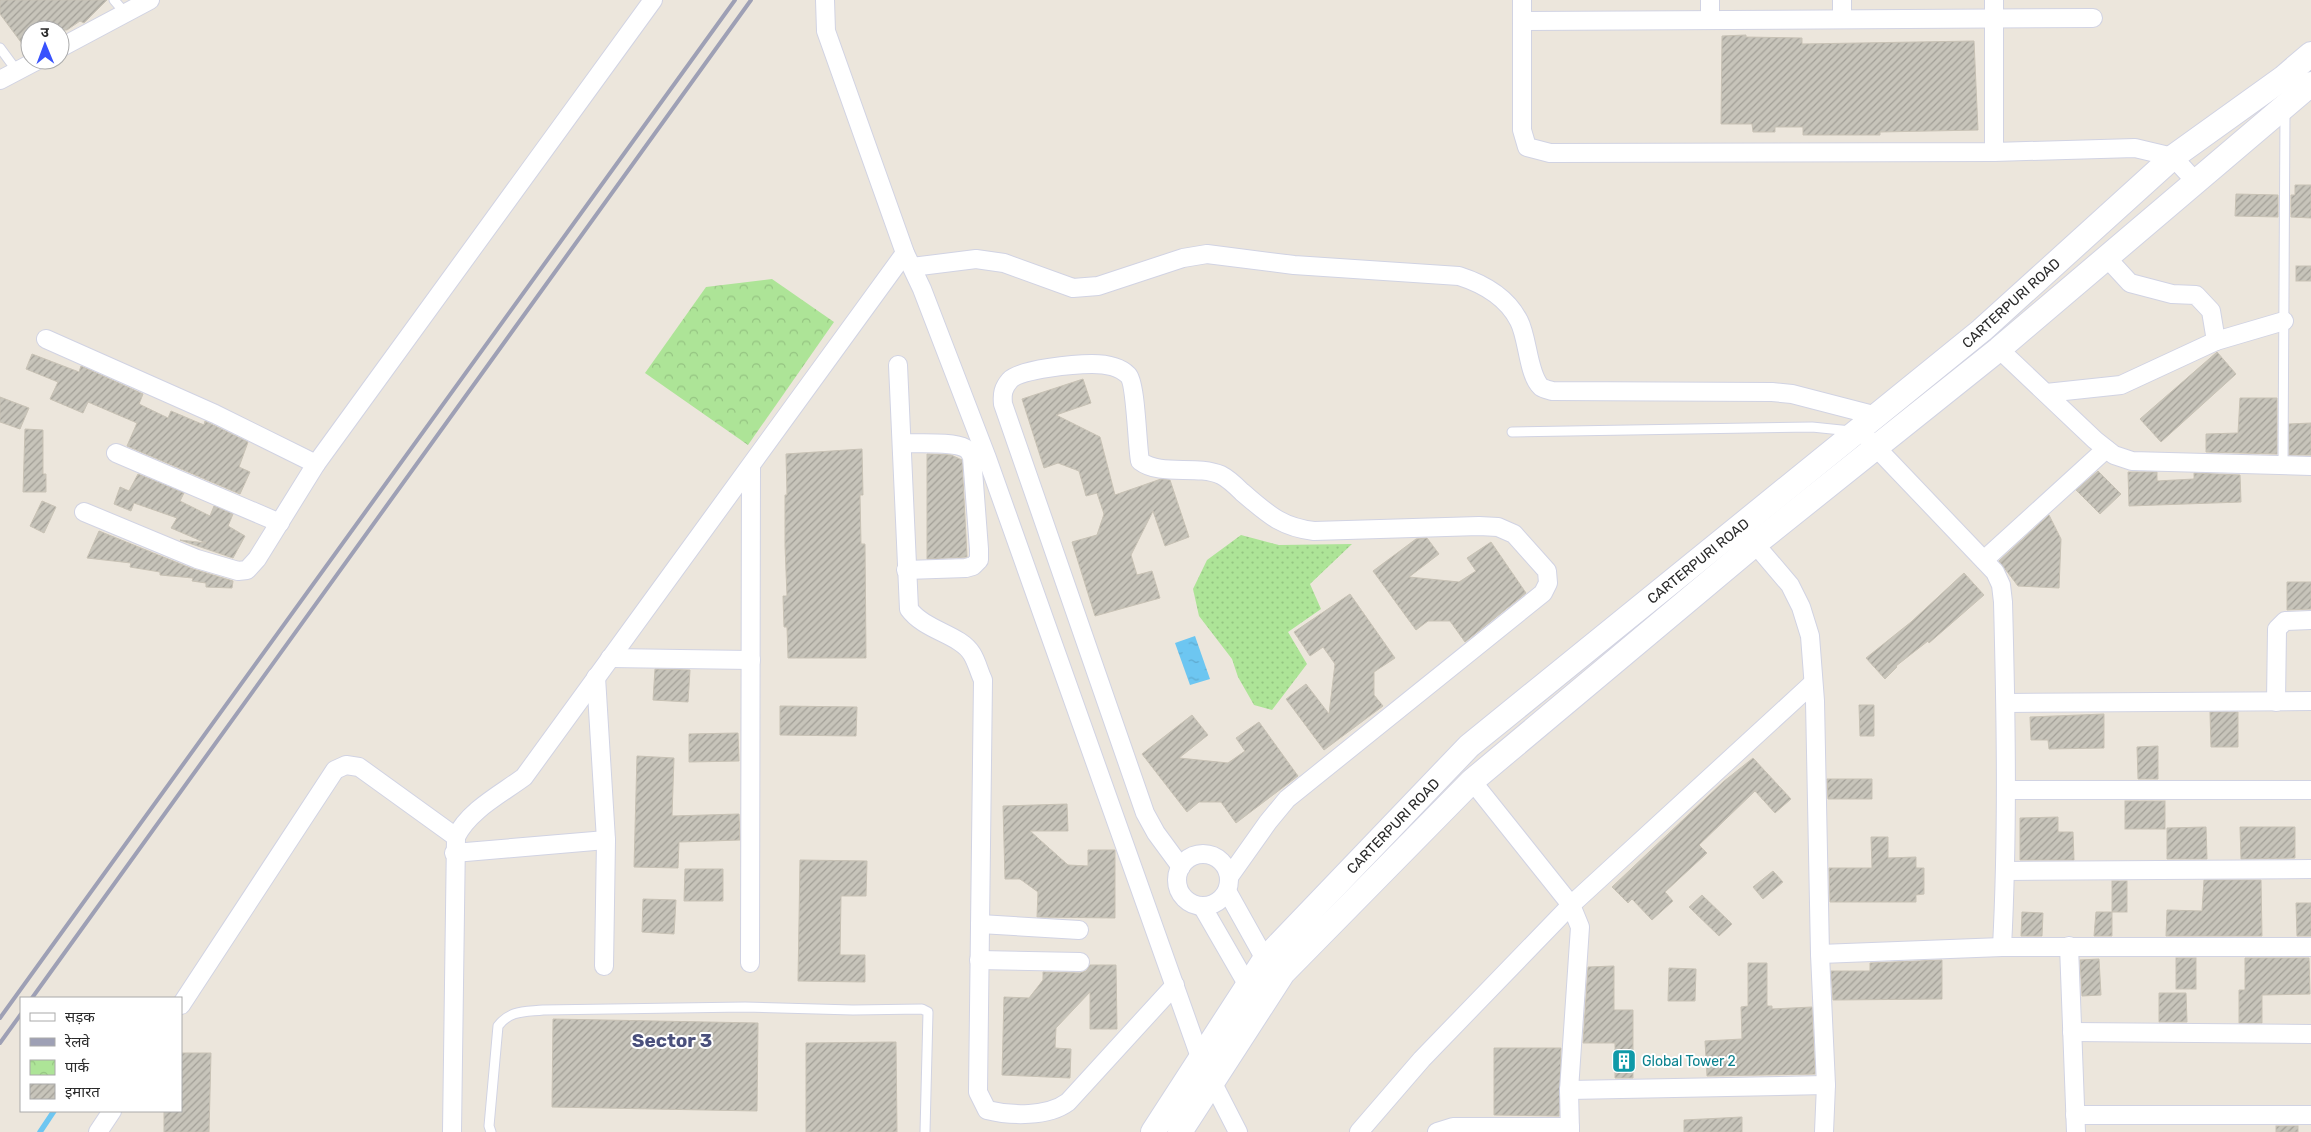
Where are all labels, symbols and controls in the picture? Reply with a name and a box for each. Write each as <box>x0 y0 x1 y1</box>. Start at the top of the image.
north arrow <box>20 20 70 70</box>
text: उ <box>41 24 50 41</box>
street label: CARTERPURI ROAD <box>1959 255 2064 352</box>
street label: CARTERPURI ROAD <box>1644 515 1753 608</box>
street label: CARTERPURI ROAD <box>1343 775 1443 878</box>
legend <box>20 997 182 1112</box>
text: सड़क <box>65 1008 95 1026</box>
district label: Sector 3 <box>632 1029 712 1052</box>
text: रेलवे <box>64 1033 90 1051</box>
building icon: Global Tower 2 <box>1611 1048 1637 1074</box>
place label: Global Tower 2 <box>1642 1053 1736 1070</box>
text: पार्क <box>65 1058 89 1076</box>
text: इमारत <box>65 1083 100 1101</box>

